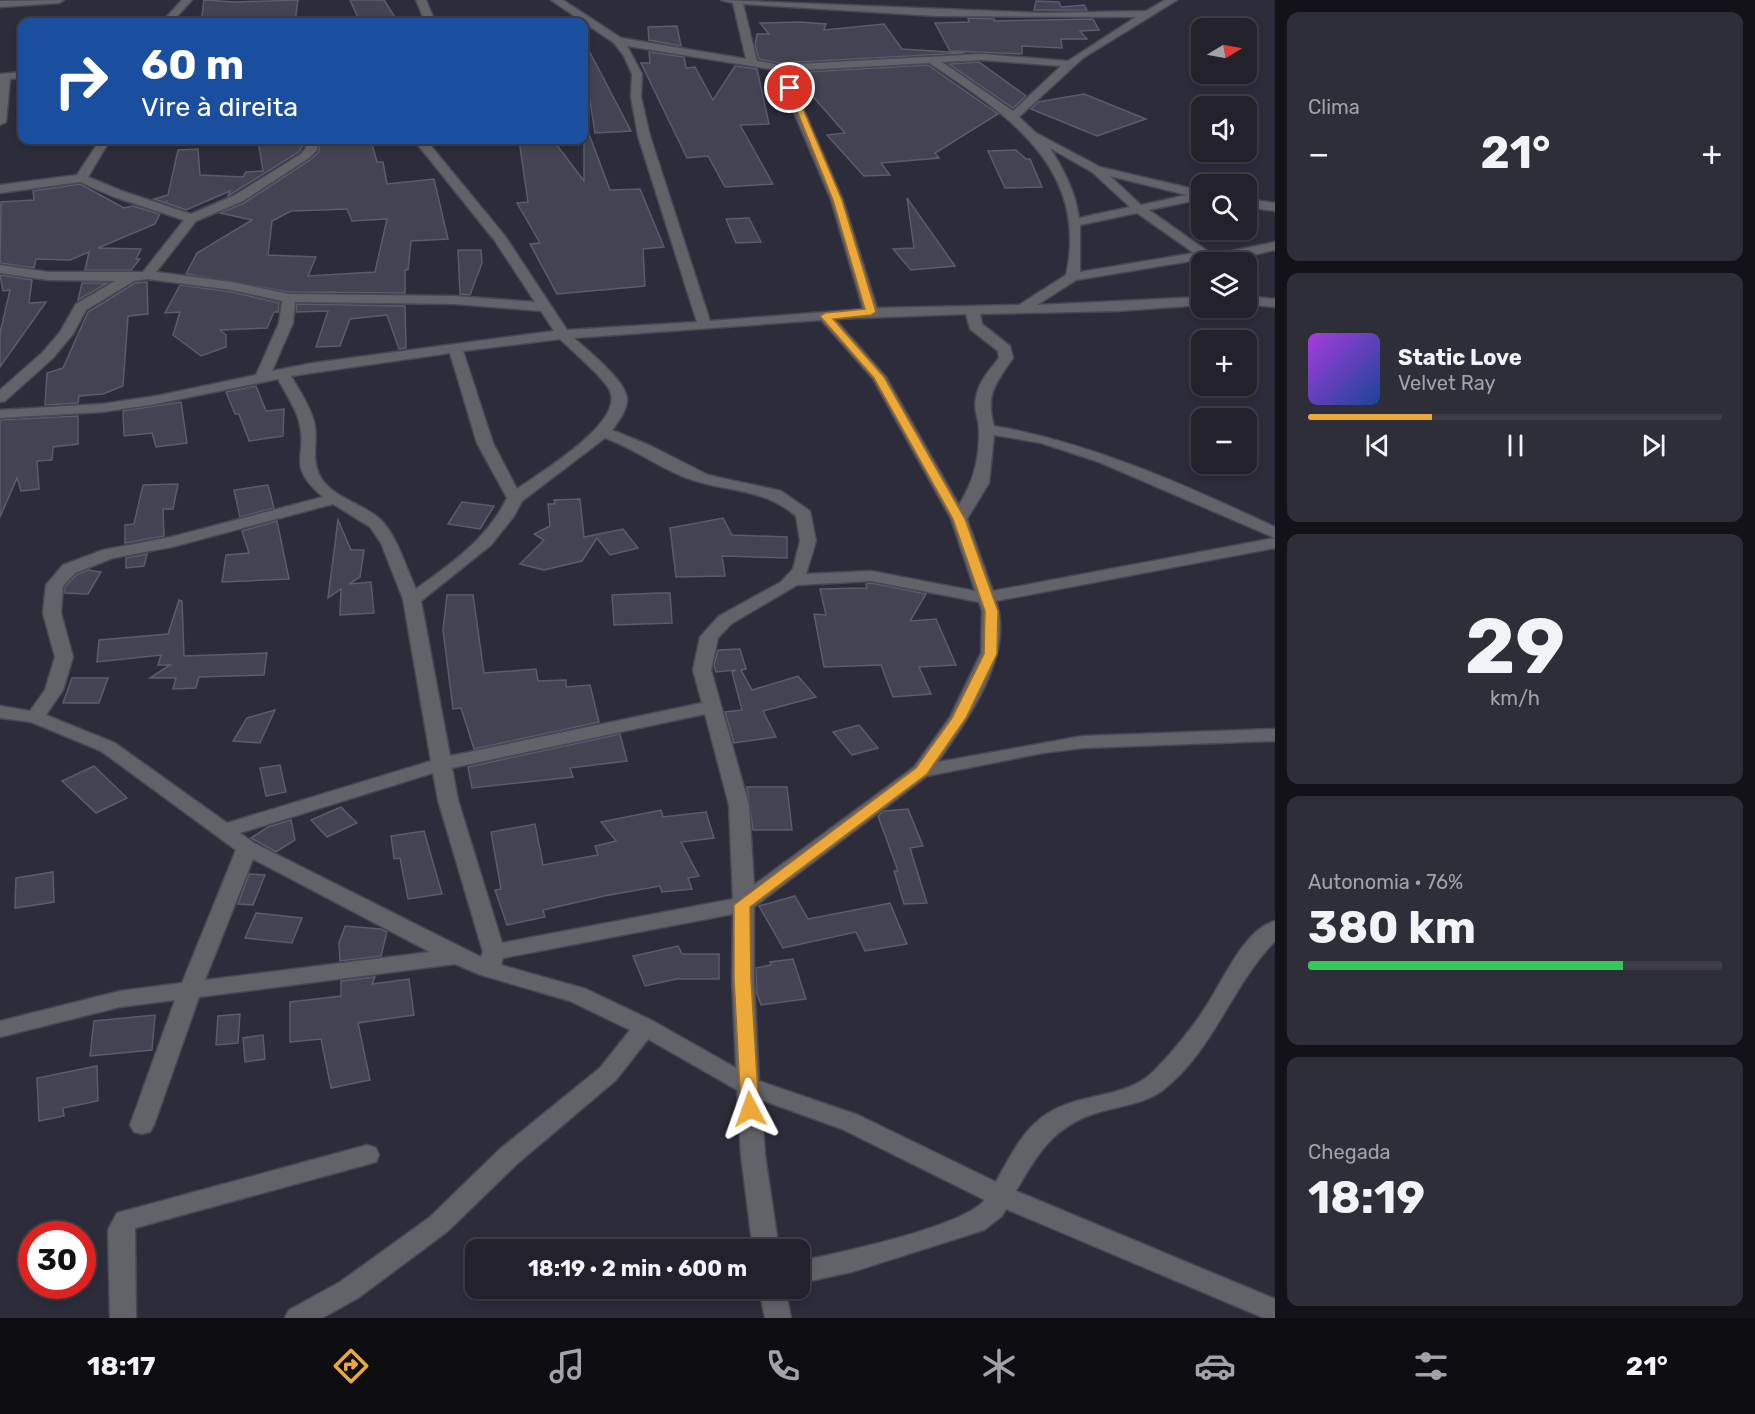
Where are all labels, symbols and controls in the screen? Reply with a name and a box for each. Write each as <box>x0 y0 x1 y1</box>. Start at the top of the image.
north arrow <box>1191 18 1257 84</box>
map controls <box>1191 18 1257 474</box>
text: 60 m <box>141 40 244 90</box>
icon: right <box>42 42 120 120</box>
pin <box>764 62 815 113</box>
icon: arrive <box>773 71 806 104</box>
text: Vire à direita <box>141 91 298 123</box>
text: Clima <box>1308 95 1360 119</box>
button: sound <box>1191 96 1257 162</box>
text: 21° <box>1480 126 1551 179</box>
text: − <box>1308 134 1329 173</box>
text: + <box>1701 134 1722 173</box>
button: search <box>1191 174 1257 240</box>
button: layers <box>1191 252 1257 318</box>
button: + <box>1191 330 1257 396</box>
text: Static Love <box>1398 344 1522 371</box>
text: Velvet Ray <box>1398 371 1496 395</box>
button: − <box>1191 408 1257 474</box>
icon: previous <box>1361 429 1394 462</box>
icon: pause <box>1499 429 1532 462</box>
icon: next <box>1637 429 1670 462</box>
text: 29 <box>1465 600 1565 693</box>
text: km/h <box>1490 686 1540 710</box>
text: Autonomia · 76% <box>1308 870 1463 894</box>
text: 380 km <box>1308 901 1476 954</box>
position arrow <box>718 1077 782 1141</box>
text: Chegada <box>1308 1140 1391 1164</box>
text: 18:19 <box>1308 1171 1425 1224</box>
speed limit sign: 30 <box>18 1221 96 1299</box>
text: 18:19 · 2 min · 600 m <box>528 1255 747 1282</box>
icon: directions <box>330 1345 372 1387</box>
icon: music <box>546 1345 588 1387</box>
icon: phone <box>762 1345 804 1387</box>
icon: climate <box>978 1345 1020 1387</box>
icon: car <box>1194 1345 1236 1387</box>
icon: filters <box>1410 1345 1452 1387</box>
text: 18:17 <box>87 1350 156 1382</box>
text: 21° <box>1626 1350 1668 1382</box>

